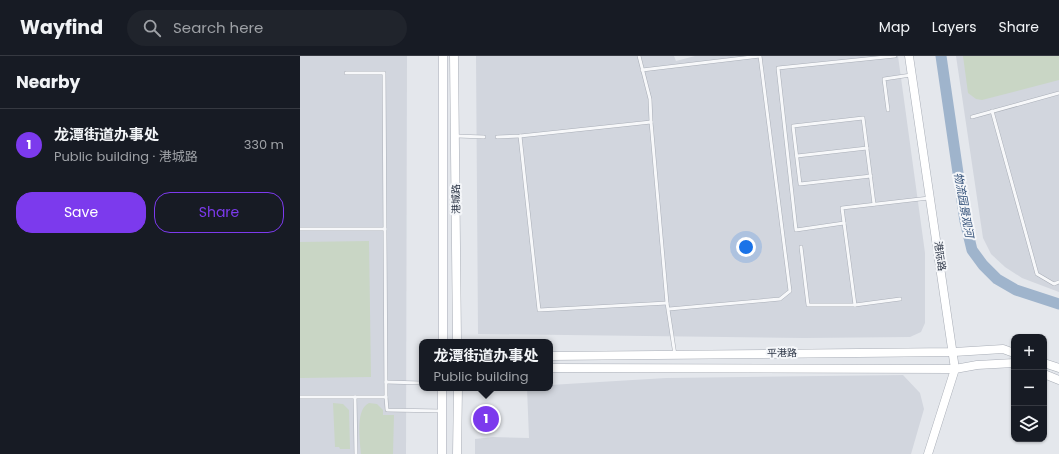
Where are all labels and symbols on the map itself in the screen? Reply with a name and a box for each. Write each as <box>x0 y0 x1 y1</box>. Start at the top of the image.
water label: 物流园景观河 <box>950 171 978 241</box>
street label: 港城路 <box>448 184 464 214</box>
your location <box>736 237 756 257</box>
street label: 港际路 <box>930 240 950 272</box>
street label: 平港路 <box>767 345 797 361</box>
pin: 1 <box>473 404 499 434</box>

